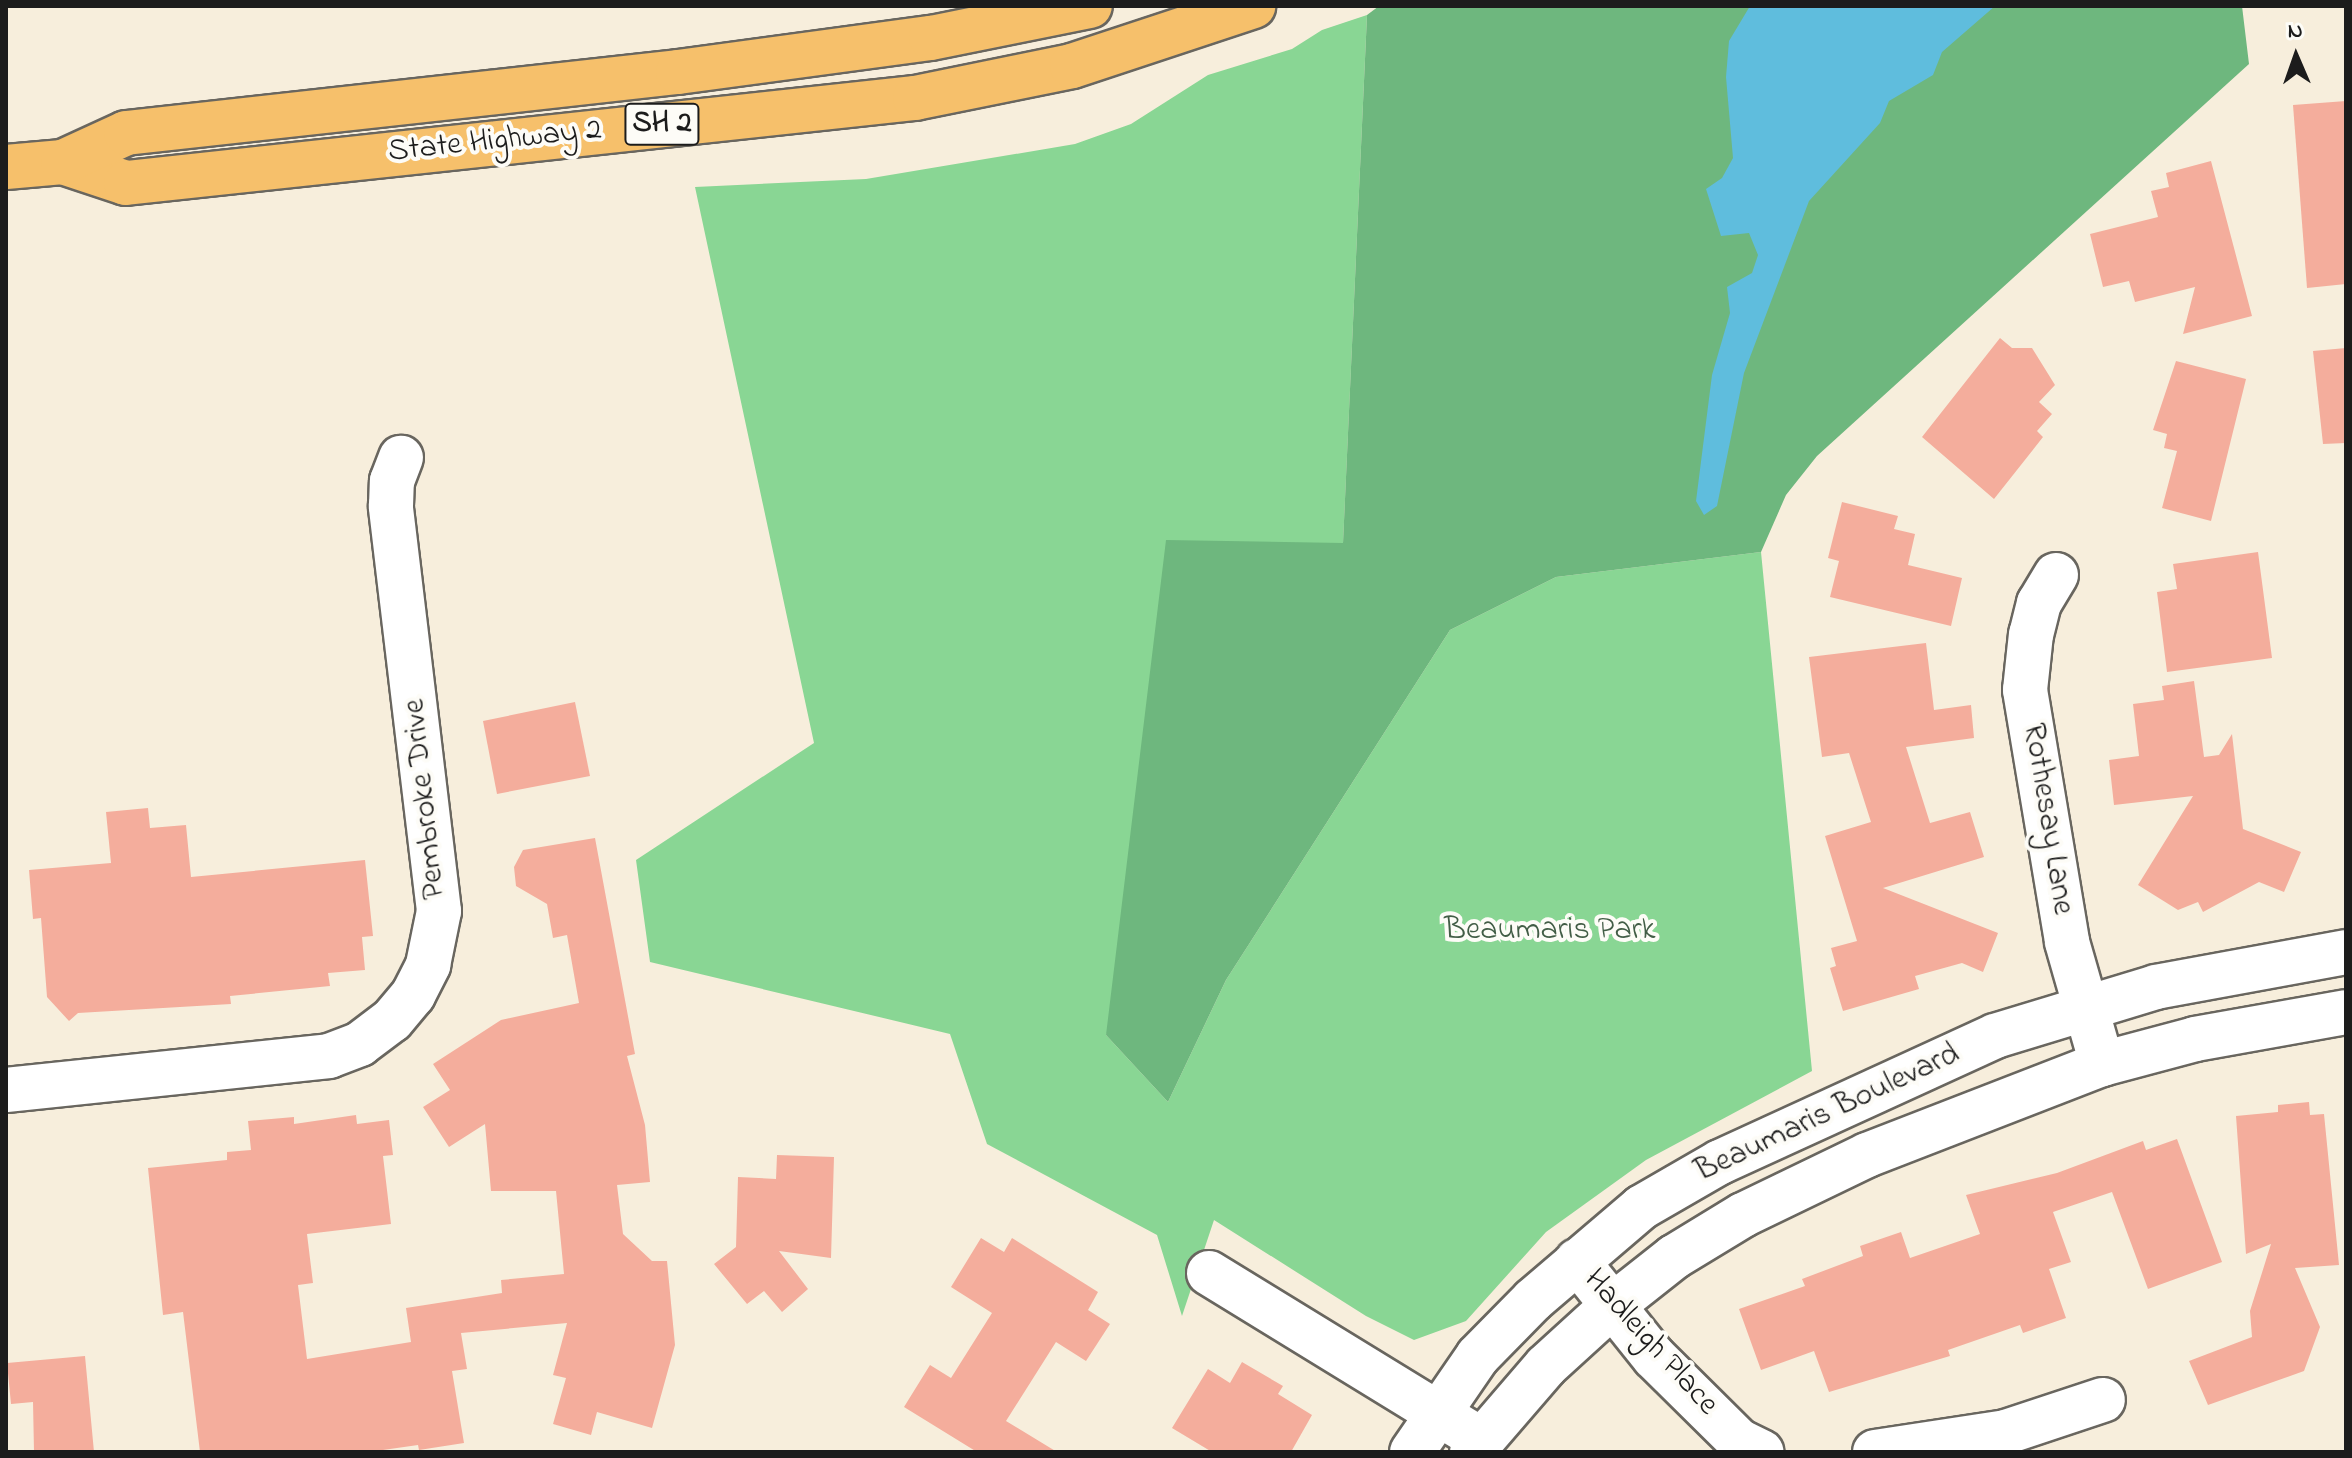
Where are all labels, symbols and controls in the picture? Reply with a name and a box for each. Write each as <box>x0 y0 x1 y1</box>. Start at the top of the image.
north arrow <box>2256 16 2336 96</box>
text: N <box>2287 16 2303 48</box>
road number: SH 2 <box>624 98 700 150</box>
street label: State Highway 2 <box>386 112 604 172</box>
street label: Pembroke Drive <box>396 697 456 901</box>
street label: Rothesay Lane <box>2013 721 2081 917</box>
park label: Beaumaris Park <box>1444 912 1656 950</box>
street label: Beaumaris Boulevard <box>1690 1036 1966 1192</box>
street label: Hadleigh Place <box>1574 1262 1726 1424</box>

